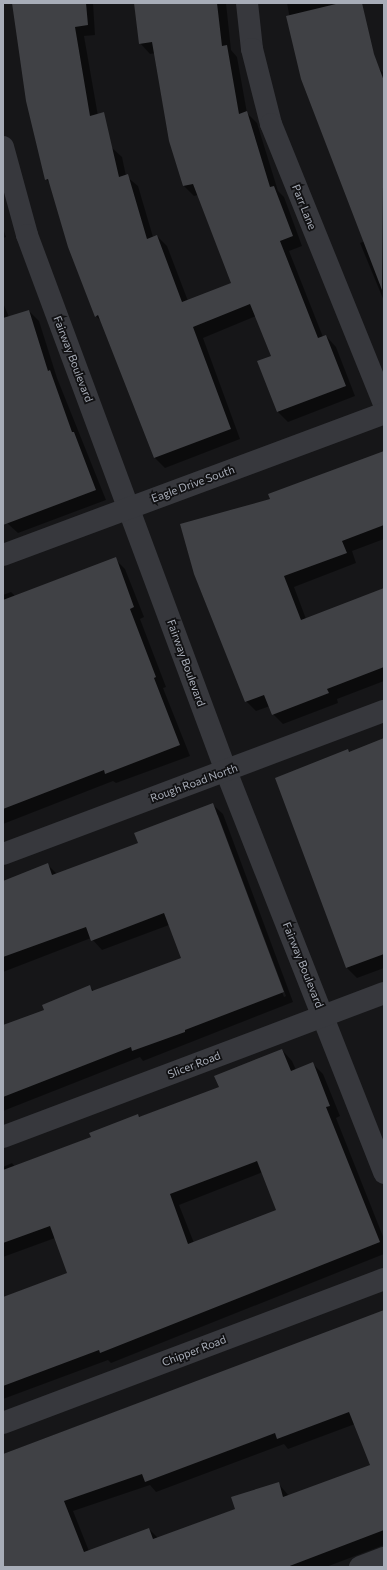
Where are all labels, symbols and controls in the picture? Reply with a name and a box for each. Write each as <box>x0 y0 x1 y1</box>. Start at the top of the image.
street label: Parr Lane <box>289 182 319 232</box>
street label: Fairway Boulevard <box>50 314 96 404</box>
street label: Eagle Drive South <box>150 463 236 505</box>
street label: Fairway Boulevard <box>164 618 208 708</box>
street label: Rough Road North <box>149 761 239 805</box>
street label: Fairway Boulevard <box>280 920 326 1010</box>
street label: Slicer Road <box>166 1049 222 1081</box>
street label: Chipper Road <box>160 1333 228 1369</box>

